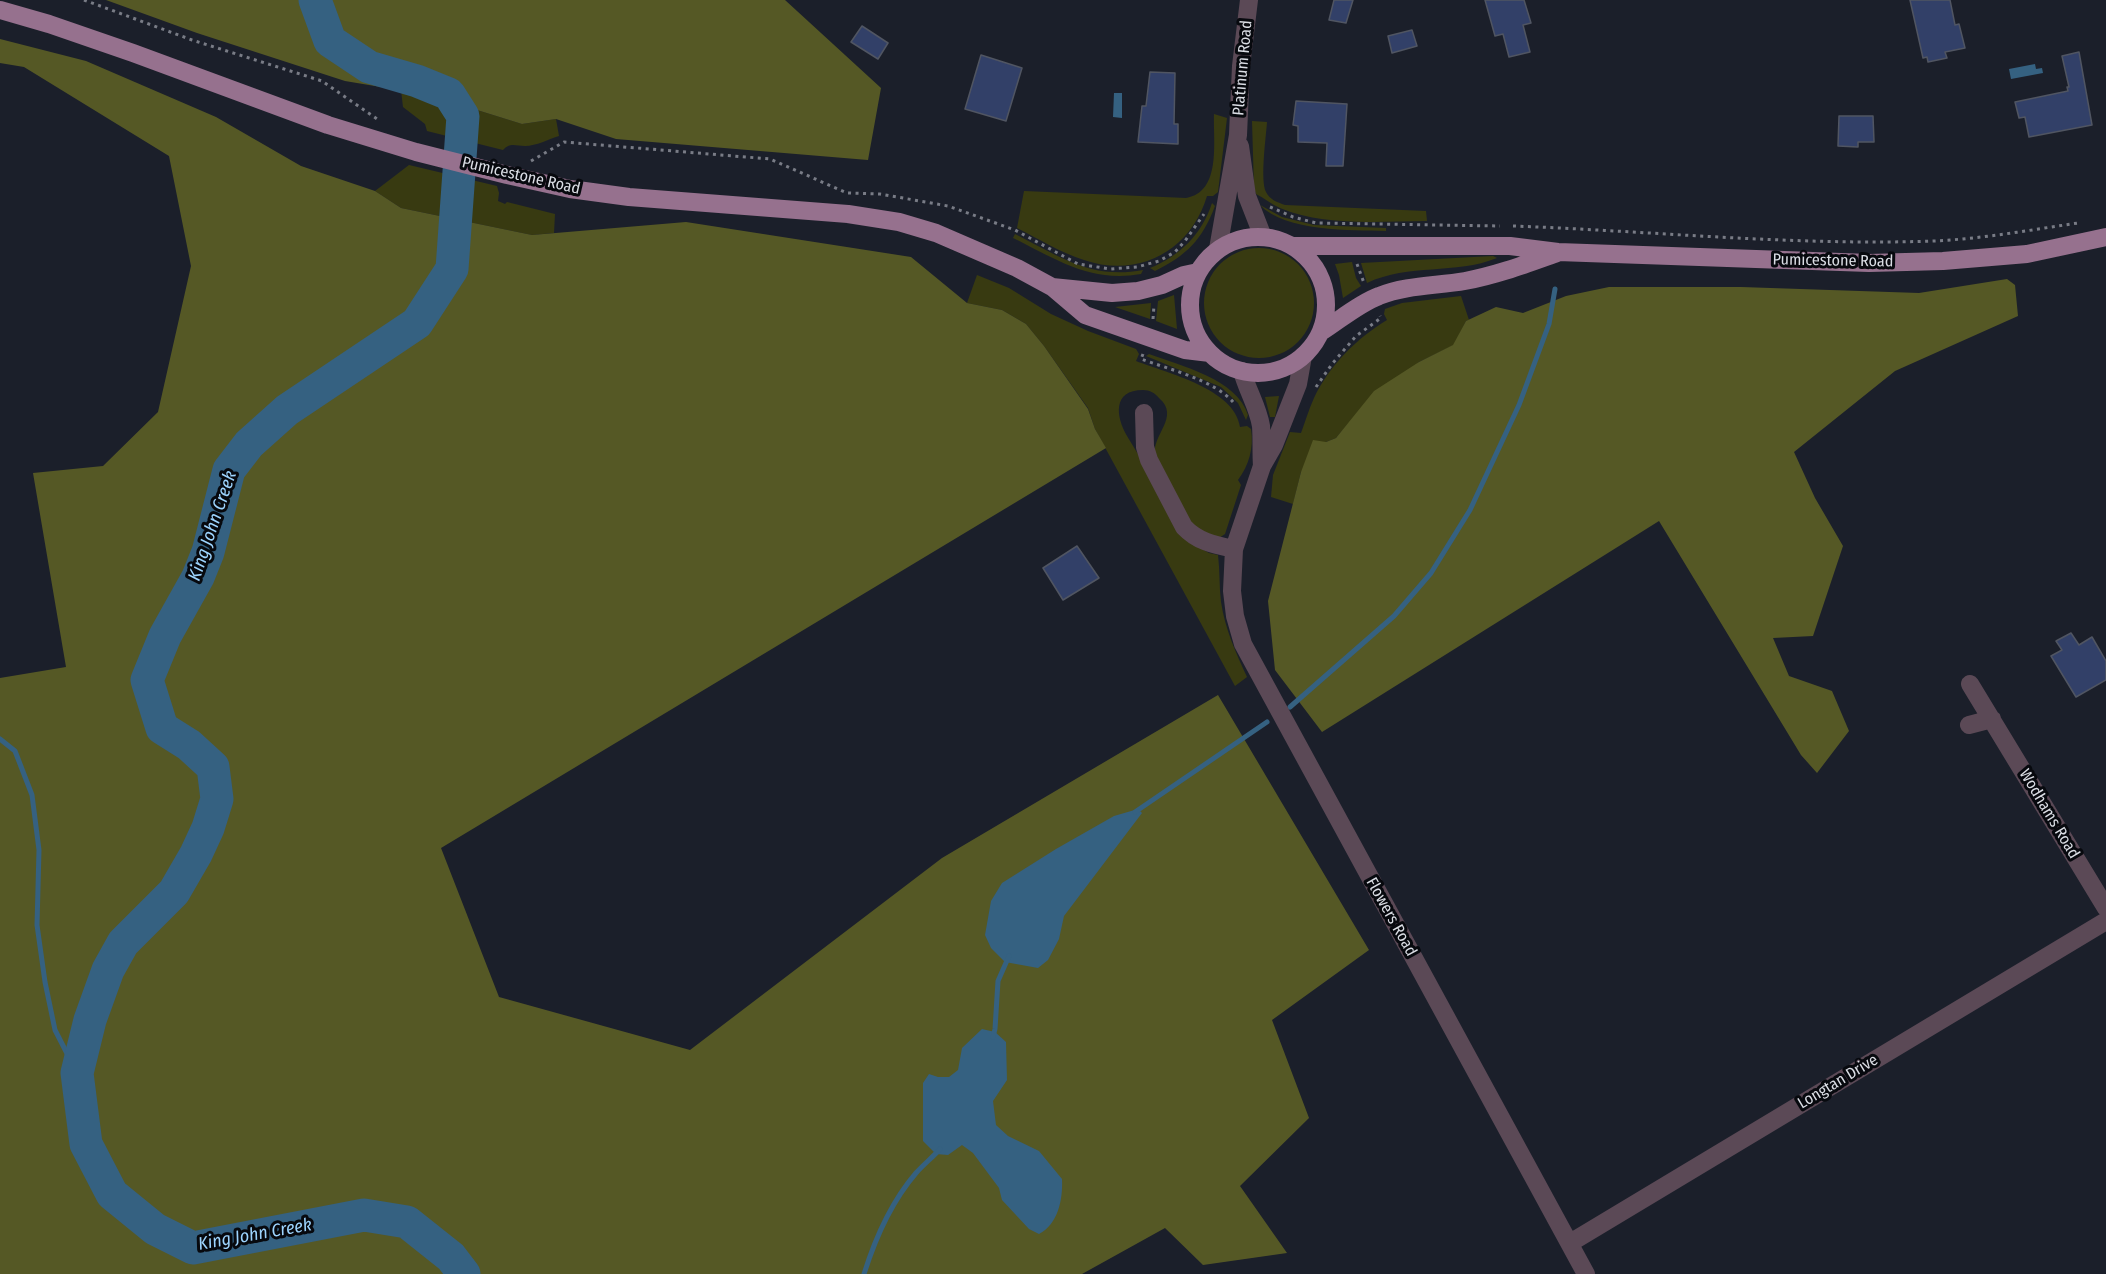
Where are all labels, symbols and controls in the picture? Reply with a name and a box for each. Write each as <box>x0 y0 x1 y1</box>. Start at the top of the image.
street label: Platinum Road <box>1229 20 1257 116</box>
street label: Pumicestone Road <box>460 153 582 199</box>
street label: Pumicestone Road <box>1773 250 1893 272</box>
water label: King John Creek <box>184 468 242 584</box>
street label: Wodhams Road <box>2015 766 2083 862</box>
street label: Flowers Road <box>1362 874 1420 960</box>
street label: Longtan Drive <box>1794 1051 1882 1113</box>
water label: King John Creek <box>197 1214 313 1256</box>

